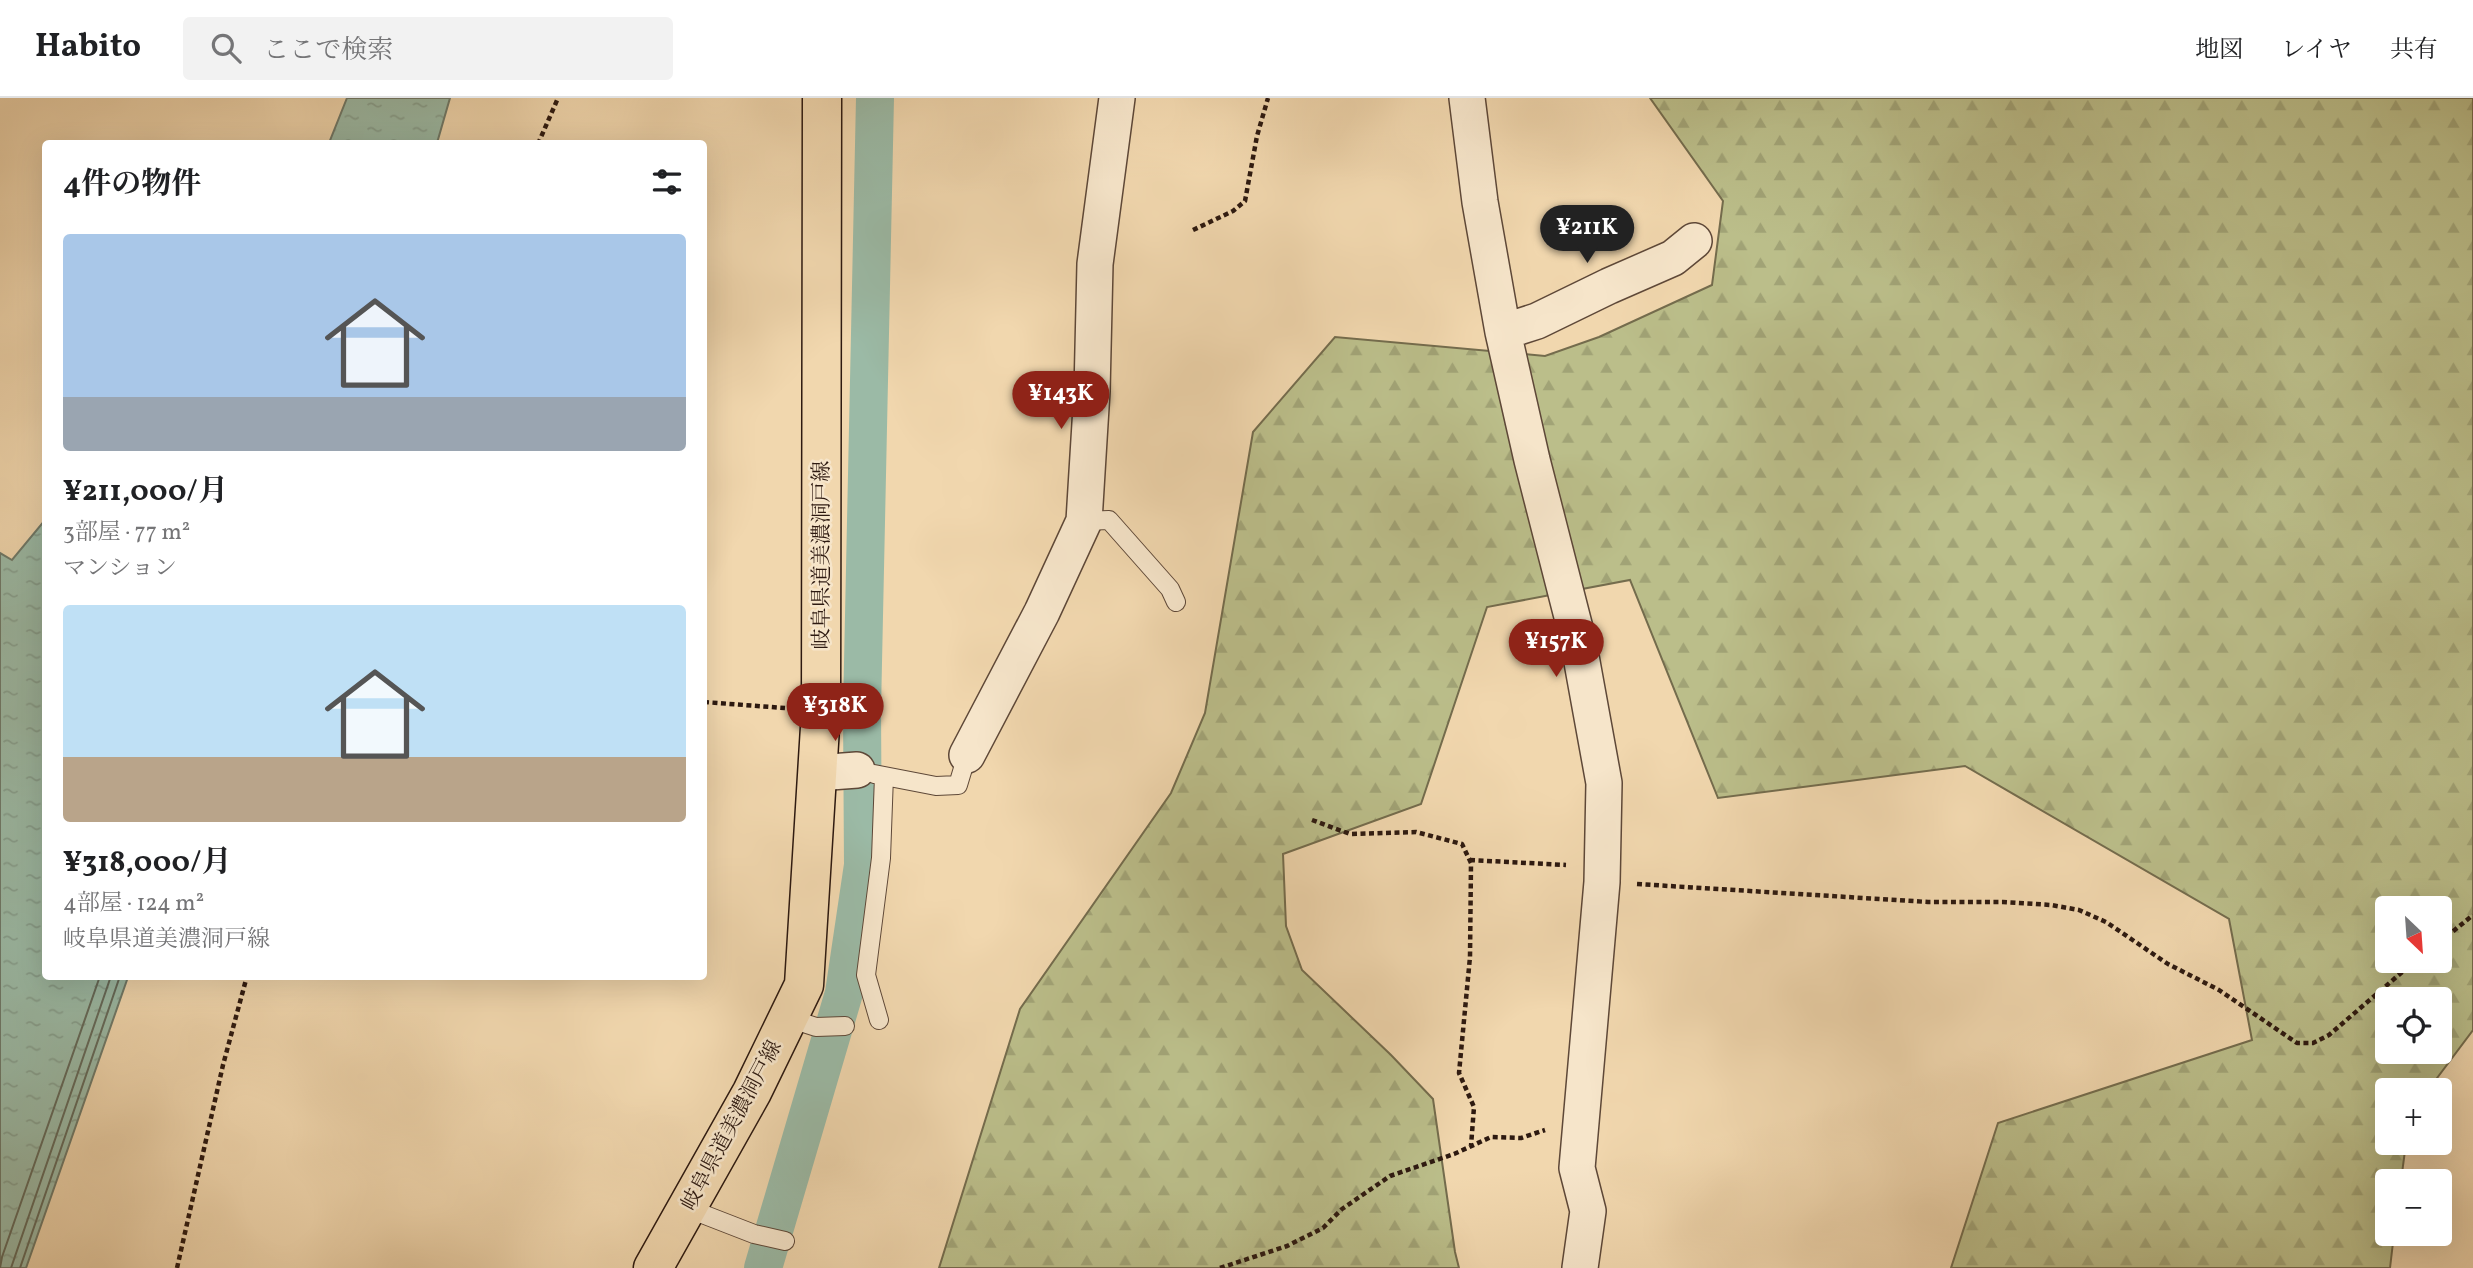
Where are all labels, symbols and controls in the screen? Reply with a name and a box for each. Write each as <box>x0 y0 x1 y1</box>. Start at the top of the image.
search box <box>183 17 673 80</box>
text: Habito <box>35 25 141 71</box>
icon: search <box>207 29 245 67</box>
text: ここで検索 <box>263 33 393 69</box>
text: 地図 <box>2195 34 2243 68</box>
text: レイヤ <box>2281 34 2352 68</box>
text: 共有 <box>2390 34 2438 68</box>
icon: filters <box>648 163 686 201</box>
text: 4件の物件 <box>63 164 201 206</box>
pin: ¥211K <box>1538 206 1636 265</box>
text: ¥211K <box>1556 212 1618 244</box>
icon: home <box>312 280 438 406</box>
pin: ¥143K <box>1012 372 1110 431</box>
text: ¥143K <box>1028 378 1094 410</box>
street label: 岐阜県道美濃洞戸線 <box>808 461 837 650</box>
text: ¥211,000/月 <box>63 471 228 513</box>
text: 3部屋 · 77 m² <box>63 517 190 549</box>
text: マンション <box>63 553 177 585</box>
pin: ¥157K <box>1507 620 1605 679</box>
text: ¥157K <box>1525 626 1587 658</box>
icon: home <box>312 651 438 777</box>
pin: ¥318K <box>786 684 884 743</box>
text: ¥318K <box>803 690 867 722</box>
text: ¥318,000/月 <box>63 842 231 884</box>
text: 4部屋 · 124 m² <box>63 888 204 920</box>
north arrow <box>2375 896 2452 973</box>
map controls <box>2375 896 2452 1246</box>
text: 岐阜県道美濃洞戸線 <box>63 924 270 956</box>
button: locate <box>2375 987 2452 1064</box>
street label: 岐阜県道美濃洞戸線 <box>675 1035 789 1216</box>
button: + <box>2375 1078 2452 1155</box>
button: − <box>2375 1169 2452 1246</box>

